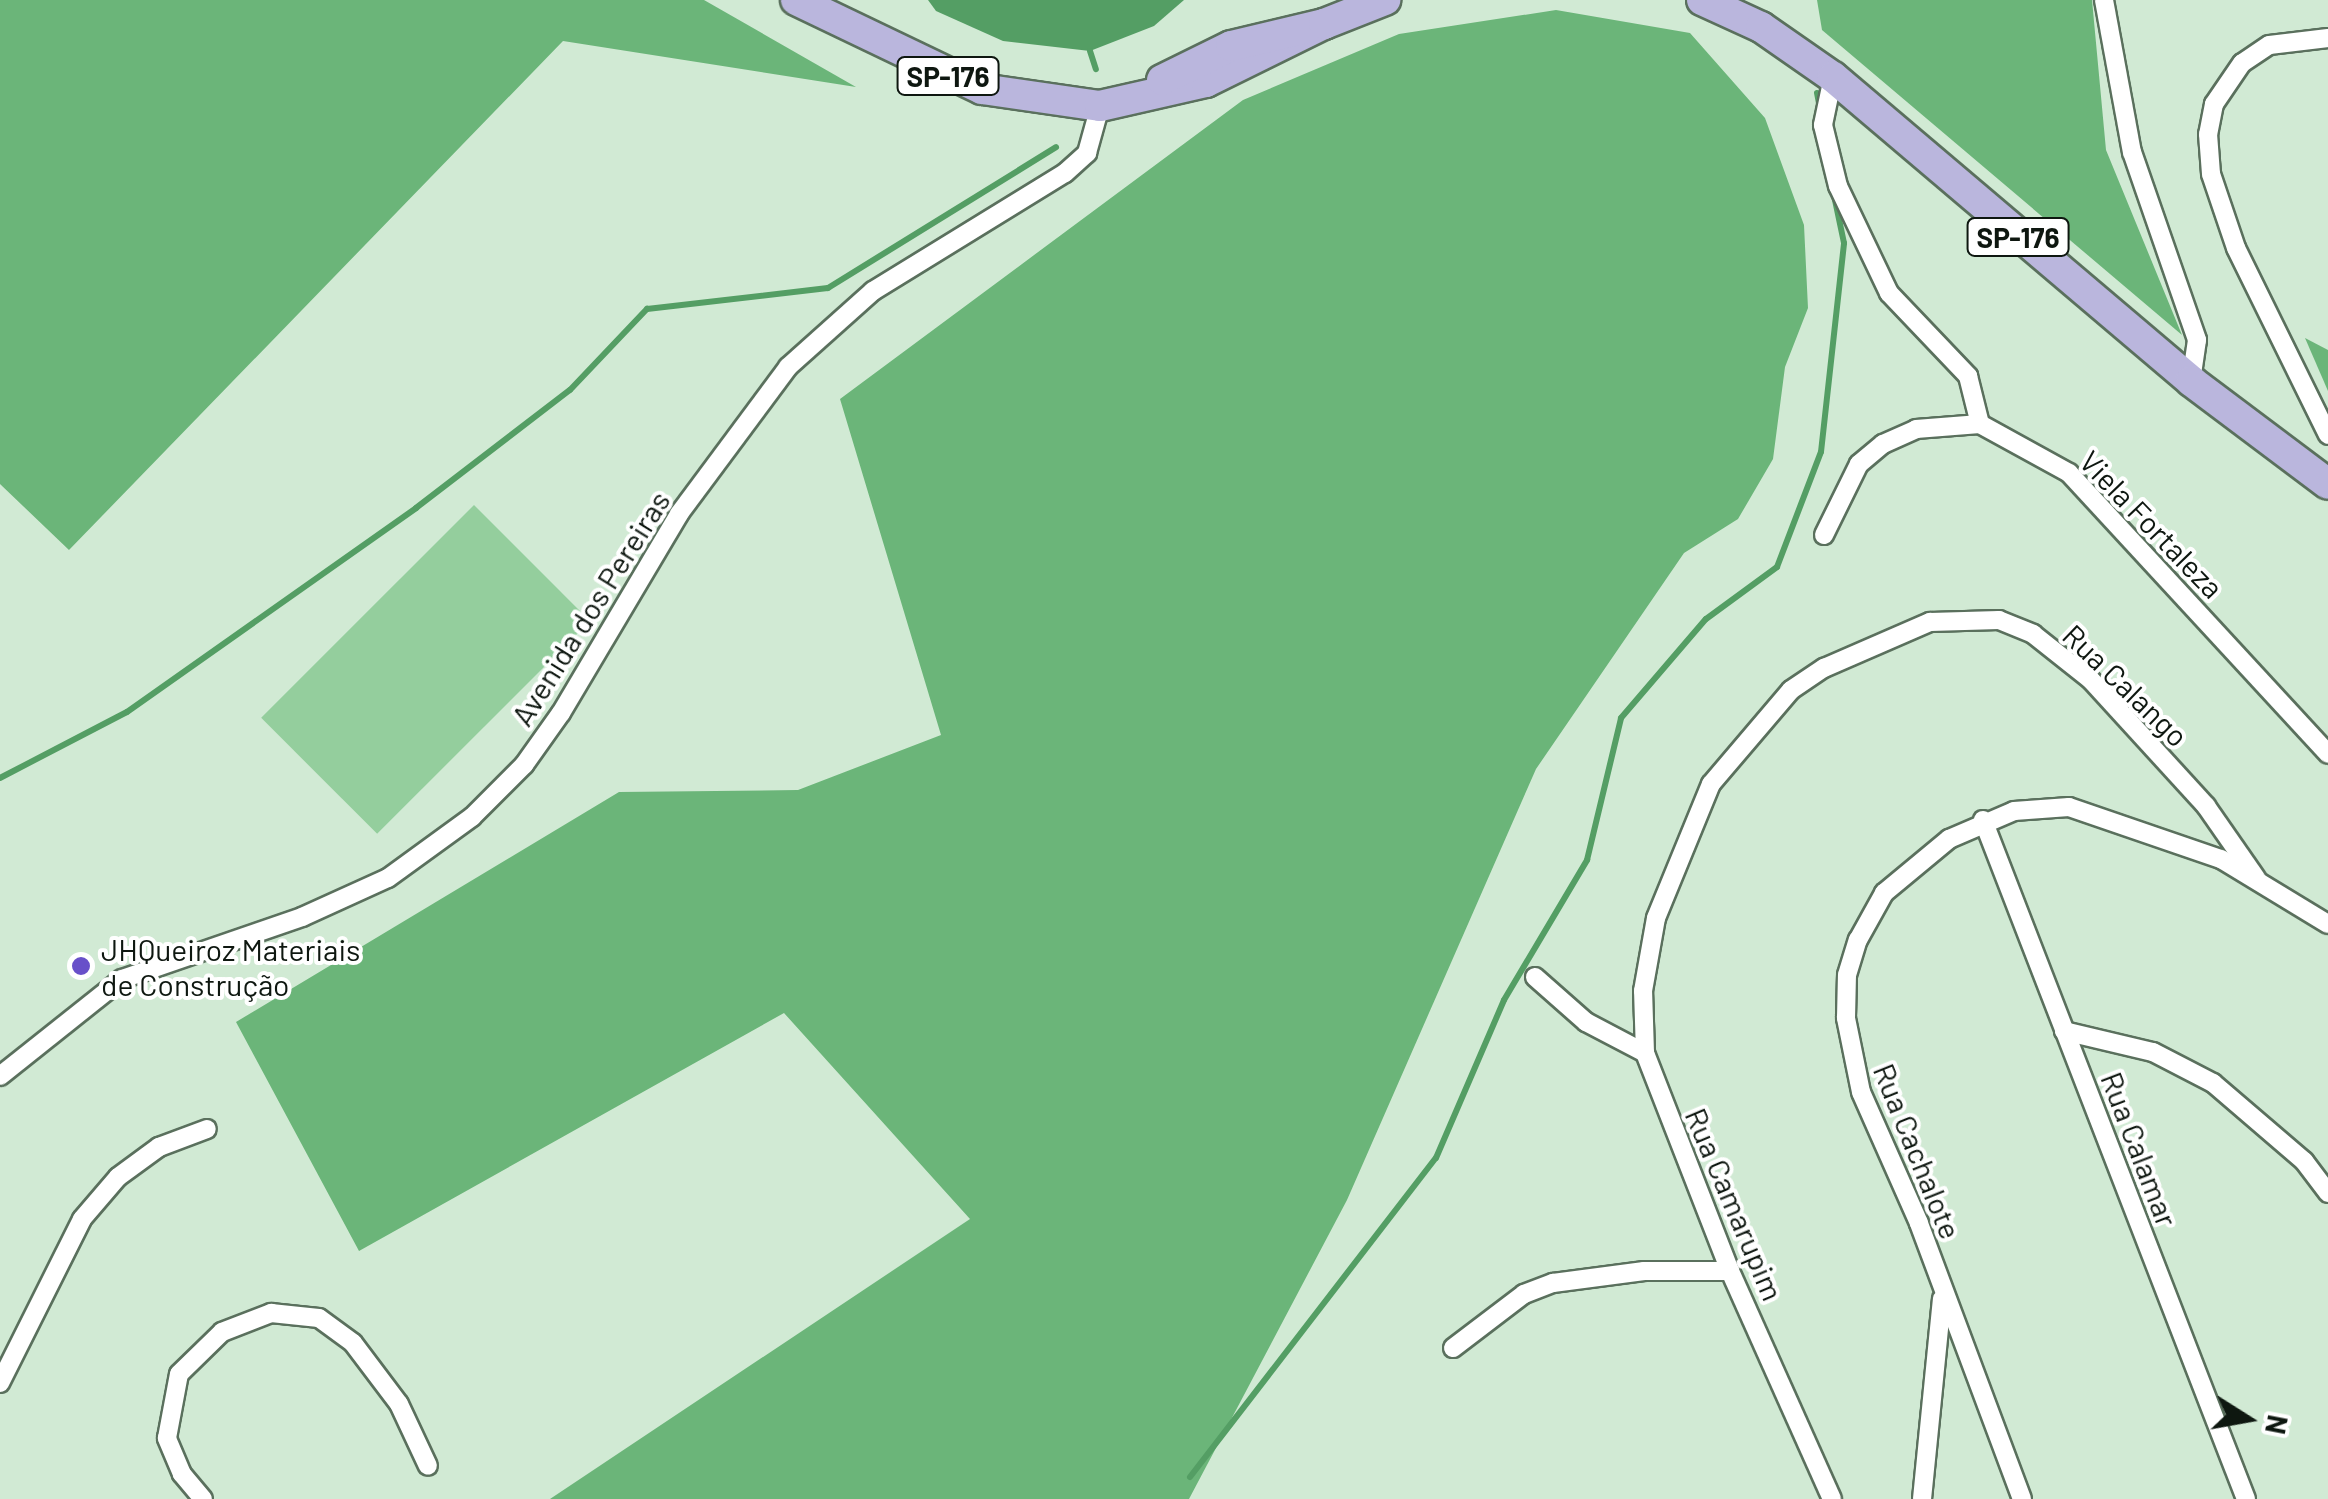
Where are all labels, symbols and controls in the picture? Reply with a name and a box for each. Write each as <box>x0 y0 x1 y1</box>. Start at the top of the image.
road number: SP-176 <box>896 53 1000 99</box>
road number: SP-176 <box>1966 214 2070 260</box>
street label: Viela Fortaleza <box>2073 443 2231 605</box>
street label: Avenida dos Pereiras <box>503 484 677 732</box>
street label: Rua Calango <box>2056 617 2196 753</box>
place label: JHQueiroz Materiais de Construção <box>101 931 360 1002</box>
marker: JHQueiroz Materiais de Construção <box>70 955 92 977</box>
street label: Rua Cachalote <box>1867 1058 1969 1244</box>
street label: Rua Calamar <box>2094 1067 2186 1231</box>
street label: Rua Camarupim <box>1678 1102 1792 1306</box>
north arrow <box>2198 1369 2298 1469</box>
text: N <box>2259 1412 2296 1437</box>

